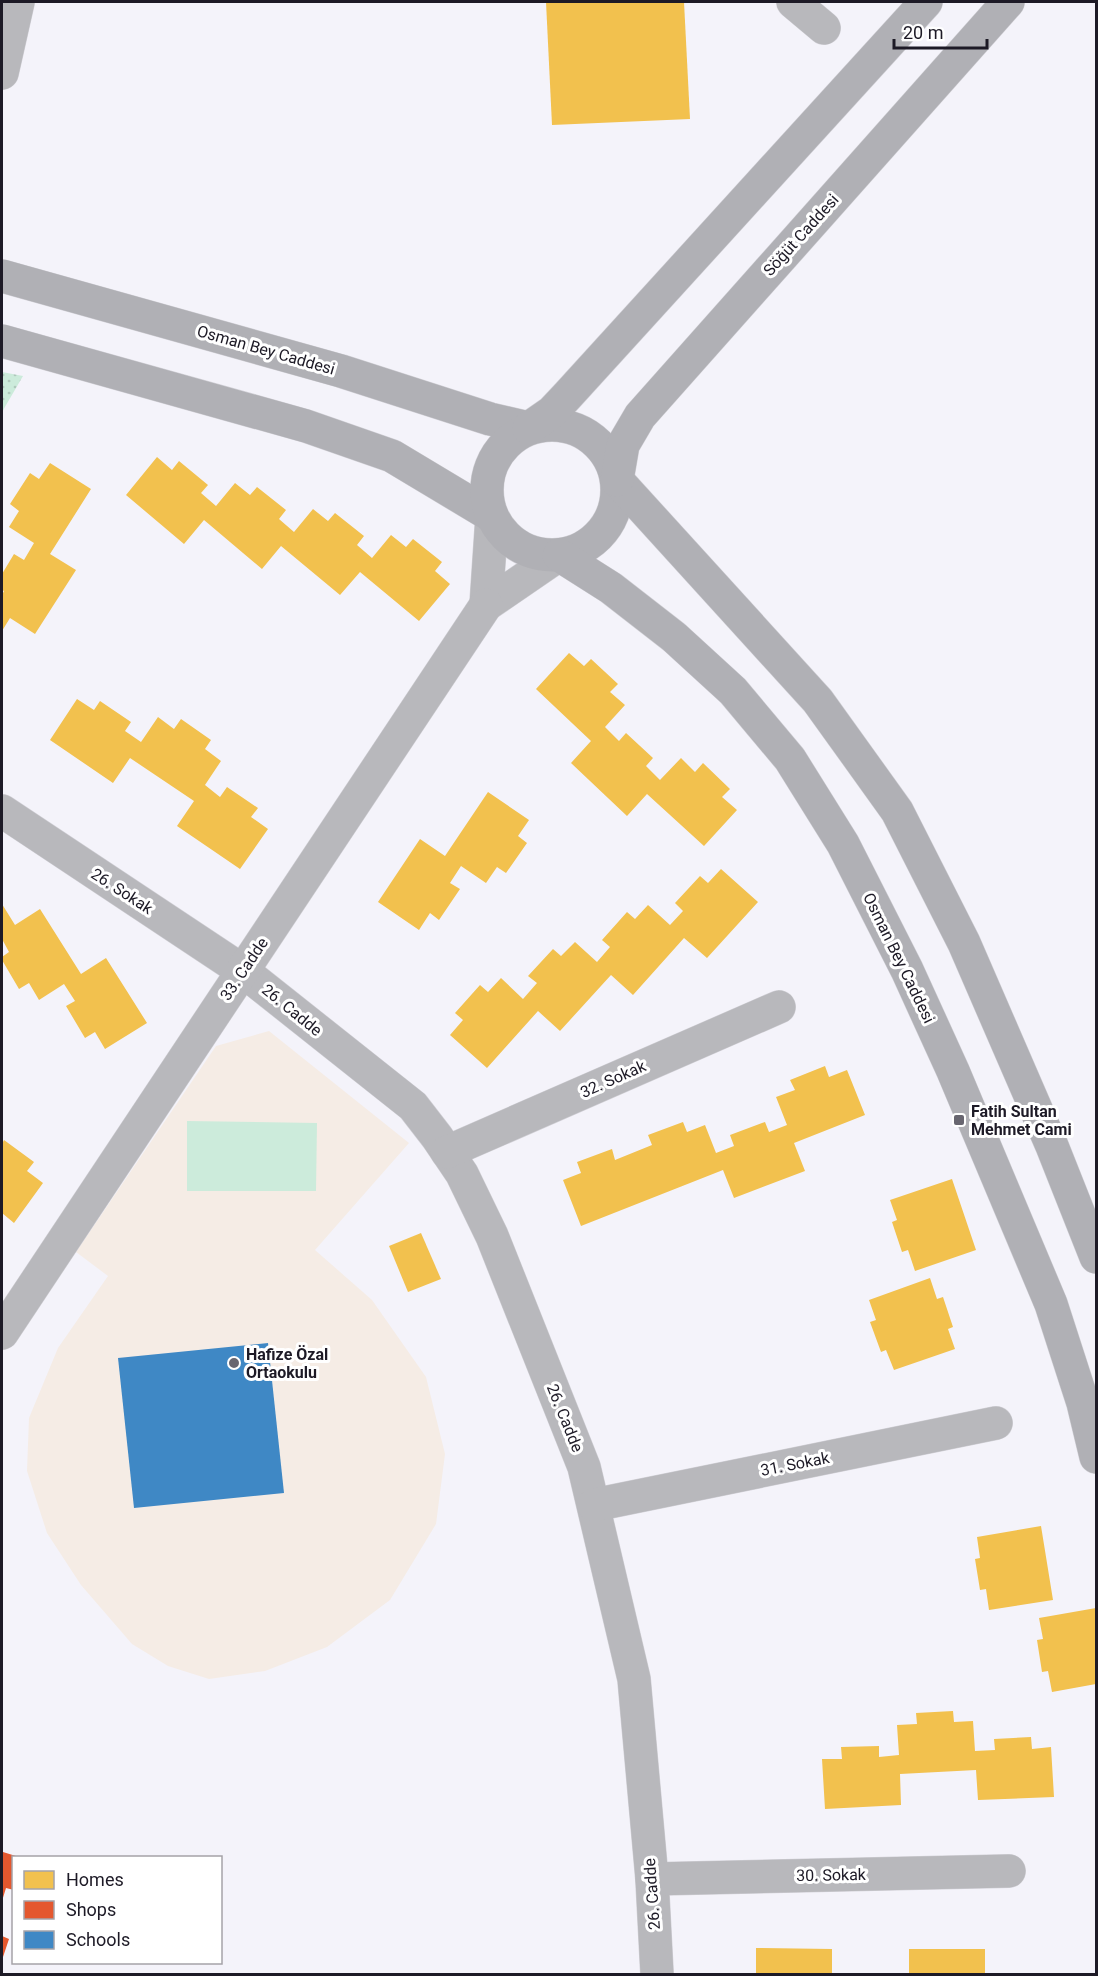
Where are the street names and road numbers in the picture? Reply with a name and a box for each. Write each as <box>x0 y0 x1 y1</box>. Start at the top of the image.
street label: Söğüt Caddesi <box>759 190 843 280</box>
street label: Osman Bey Caddesi <box>195 321 337 379</box>
street label: 26. Sokak <box>88 864 157 918</box>
street label: Osman Bey Caddesi <box>859 890 939 1026</box>
street label: 33. Cadde <box>216 934 272 1004</box>
street label: 26. Cadde <box>258 980 326 1040</box>
street label: 32. Sokak <box>577 1056 650 1102</box>
street label: 26. Cadde <box>543 1381 587 1455</box>
street label: 31. Sokak <box>759 1448 832 1480</box>
street label: 26. Cadde <box>640 1858 664 1930</box>
street label: 30. Sokak <box>796 1865 867 1885</box>

